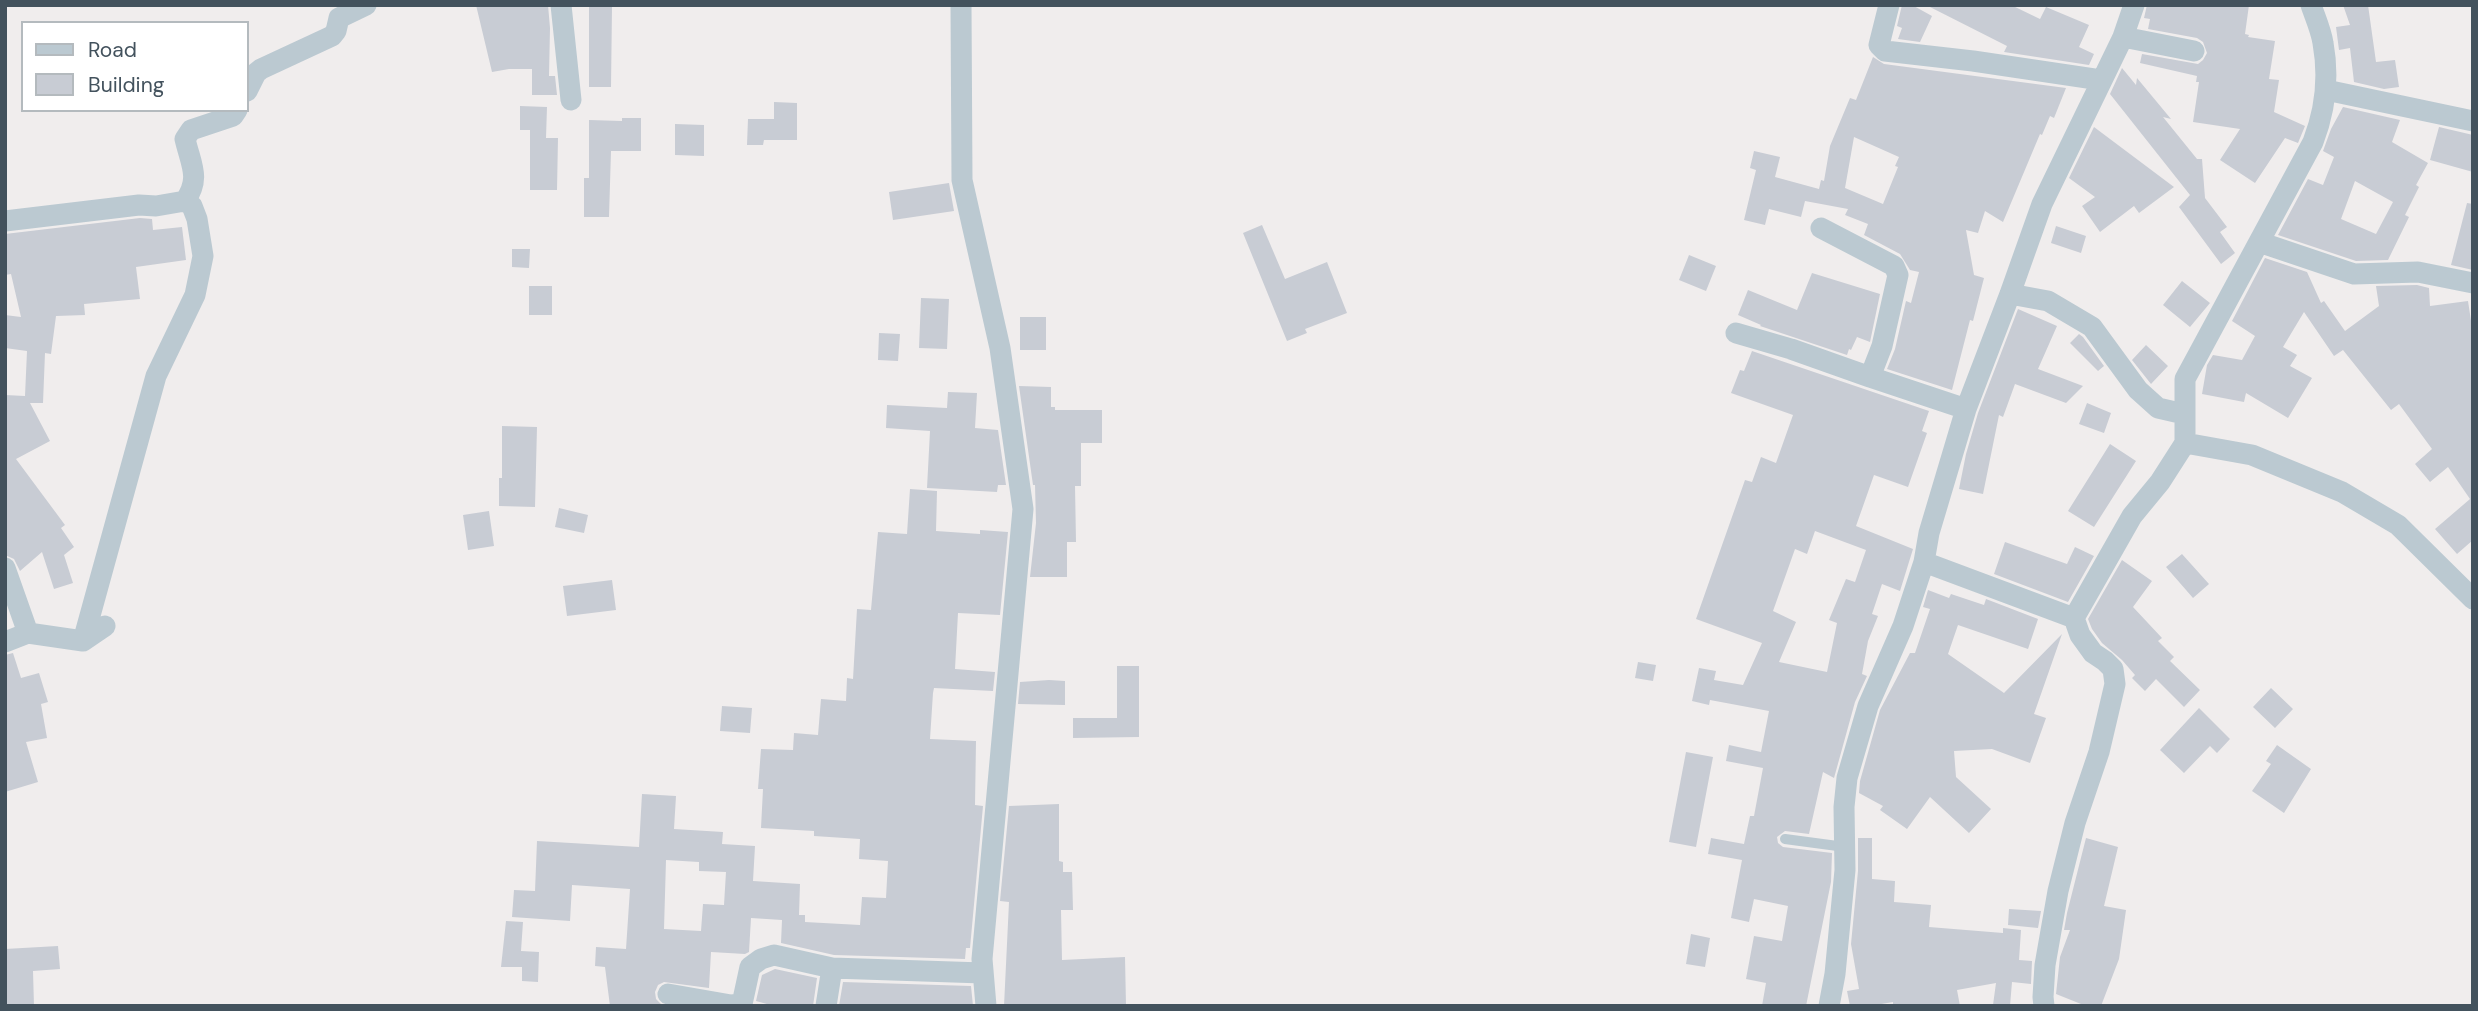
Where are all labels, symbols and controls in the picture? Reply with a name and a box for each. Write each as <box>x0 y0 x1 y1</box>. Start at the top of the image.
legend <box>21 21 248 112</box>
text: Road <box>88 36 137 64</box>
text: Building <box>88 71 164 99</box>

